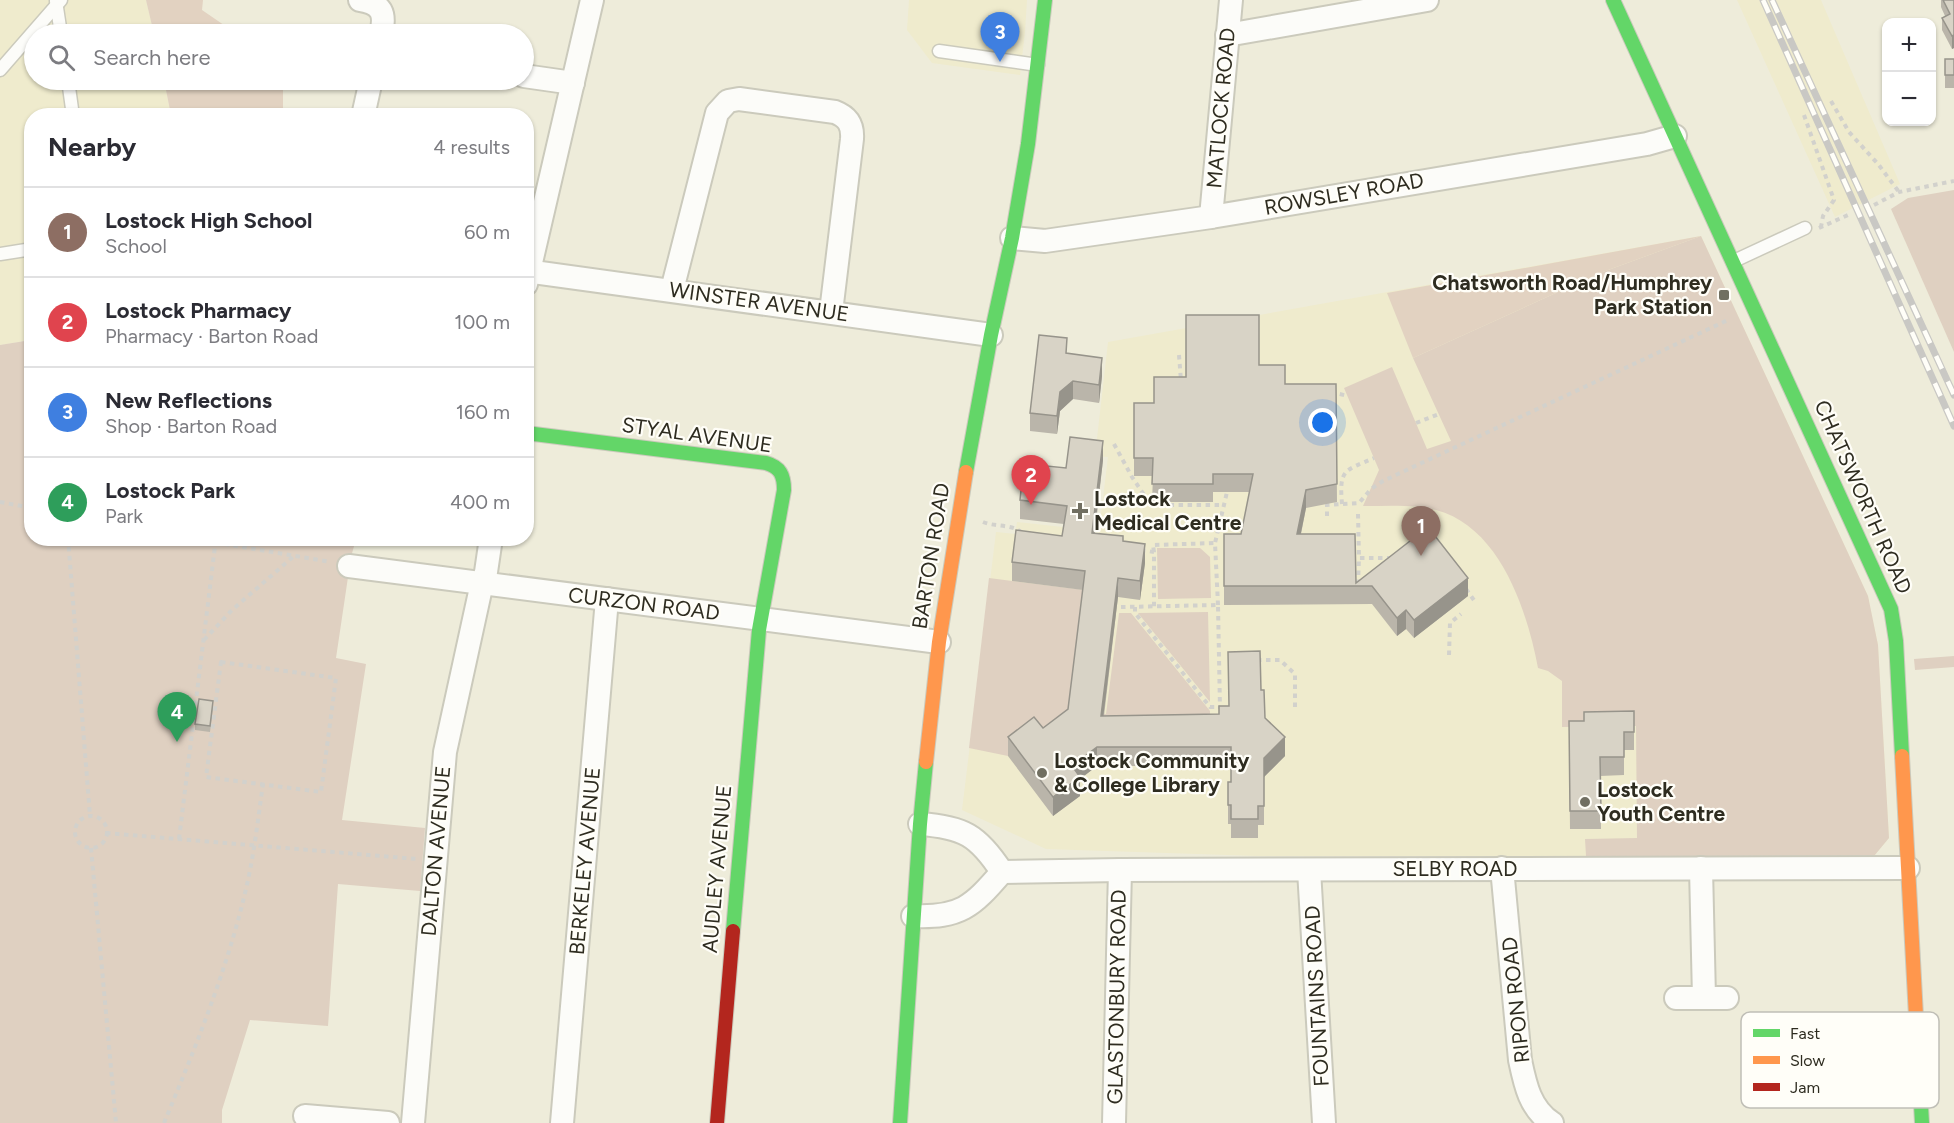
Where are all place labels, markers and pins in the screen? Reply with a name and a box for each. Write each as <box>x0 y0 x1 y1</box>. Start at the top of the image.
pin: 3 <box>980 13 1020 62</box>
place label: Chatsworth Road/Humphrey Park Station <box>1432 270 1713 319</box>
marker: Chatsworth Road/Humphrey Park Station <box>1717 288 1731 302</box>
pin: 2 <box>1012 456 1050 505</box>
place label: Lostock Medical Centre <box>1094 486 1242 535</box>
marker: Lostock Medical Centre <box>1071 502 1089 520</box>
pin: 1 <box>1402 506 1440 556</box>
pin: 4 <box>158 692 196 742</box>
place label: Lostock Community & College Library <box>1054 748 1250 797</box>
marker: Lostock Community & College Library <box>1035 766 1049 780</box>
place label: Lostock Youth Centre <box>1597 777 1726 826</box>
marker: Lostock Youth Centre <box>1578 795 1592 809</box>

